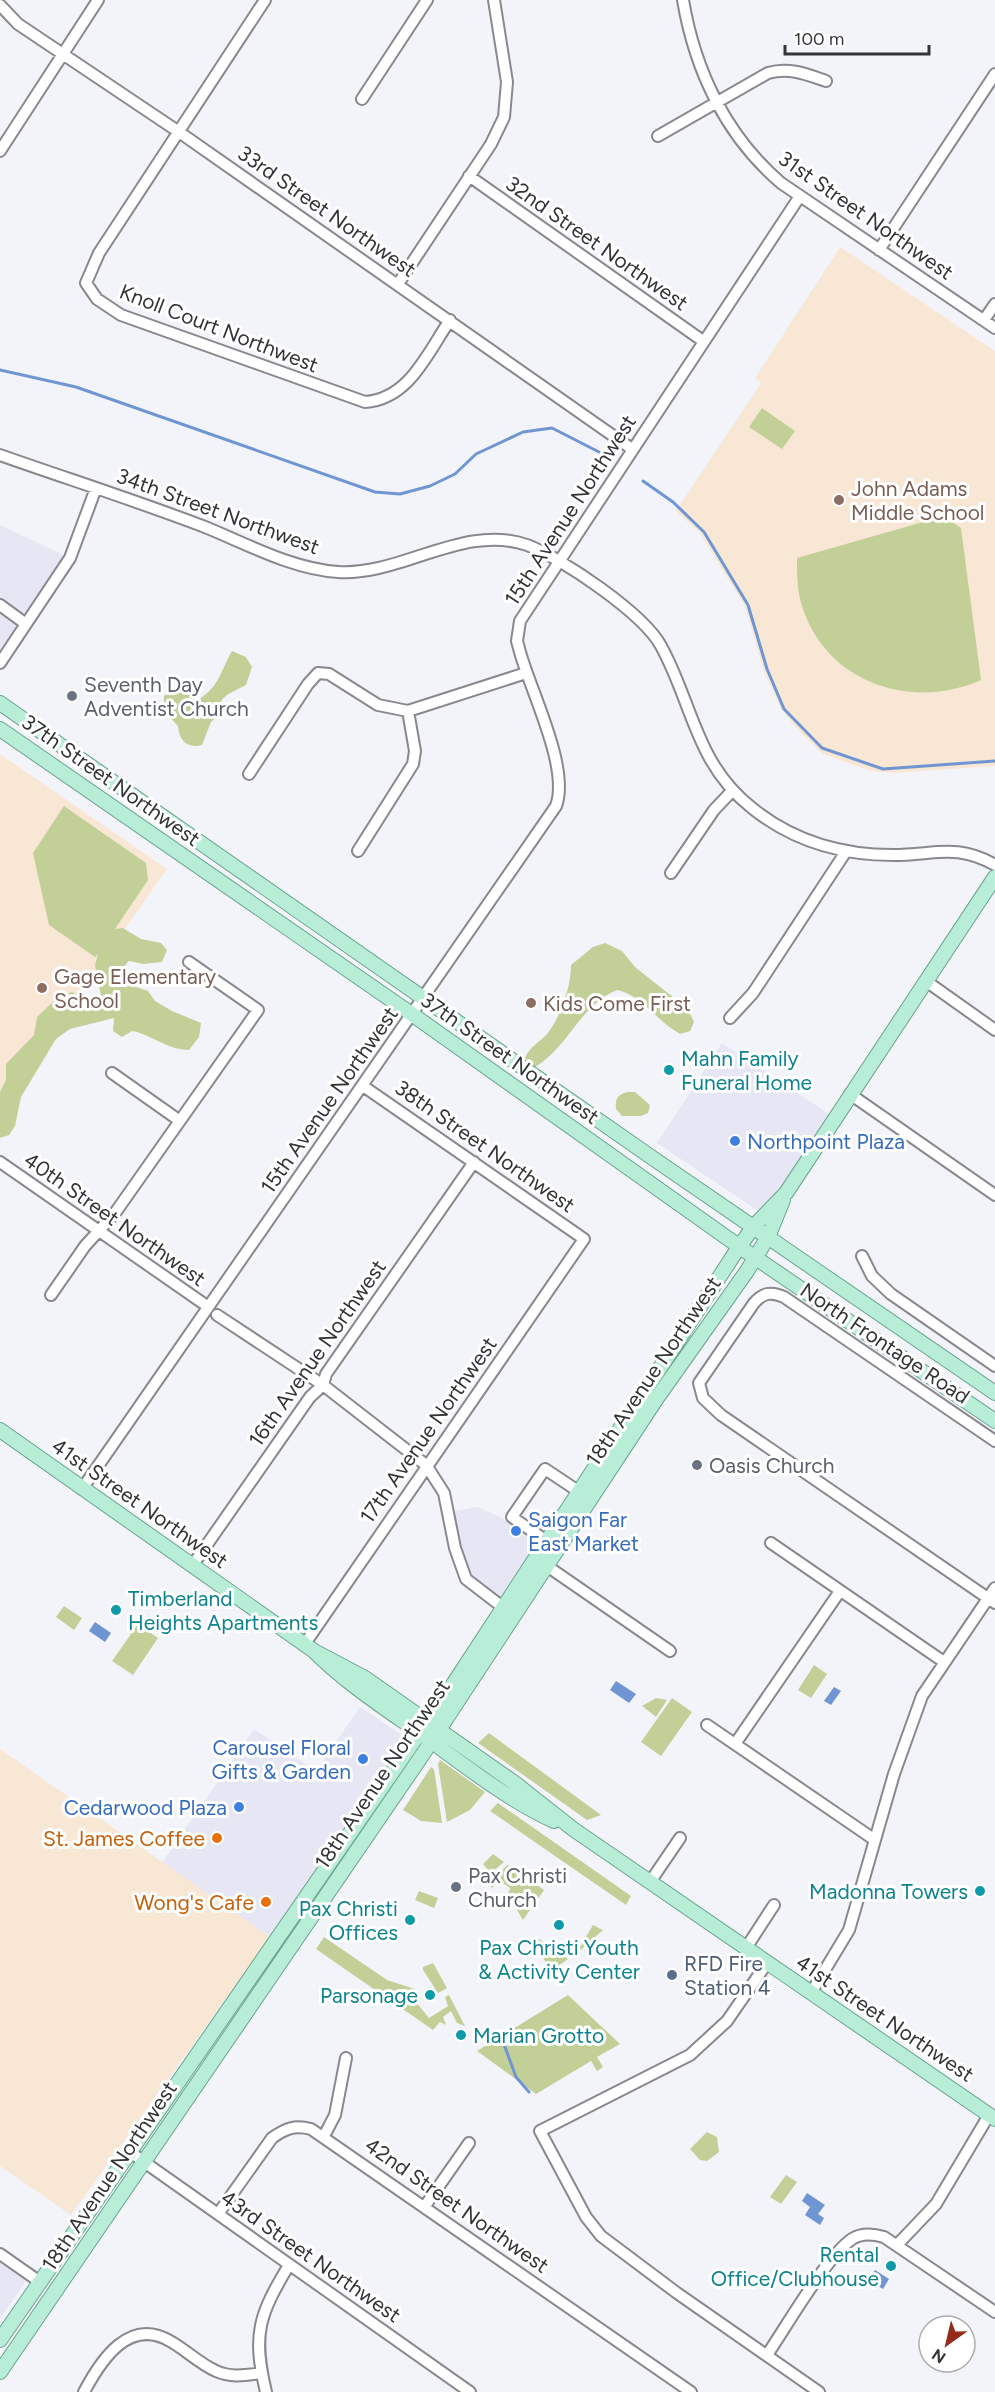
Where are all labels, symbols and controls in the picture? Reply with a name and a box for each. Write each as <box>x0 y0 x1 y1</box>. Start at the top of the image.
scale bar <box>785 18 929 56</box>
text: 100 m <box>794 28 844 50</box>
street label: 33rd Street Northwest <box>233 140 421 282</box>
street label: 31st Street Northwest <box>774 145 958 285</box>
street label: 32nd Street Northwest <box>501 171 693 315</box>
street label: Knoll Court Northwest <box>116 279 322 377</box>
street label: 15th Avenue Northwest <box>499 410 641 610</box>
street label: 34th Street Northwest <box>113 463 323 559</box>
place label: John Adams Middle School <box>851 476 984 525</box>
marker: John Adams Middle School <box>832 493 846 507</box>
place label: Seventh Day Adventist Church <box>84 672 249 721</box>
marker: Seventh Day Adventist Church <box>65 689 79 703</box>
street label: 37th Street Northwest <box>17 709 205 851</box>
place label: Gage Elementary School <box>54 964 216 1013</box>
marker: Gage Elementary School <box>35 981 49 995</box>
street label: 37th Street Northwest <box>416 987 604 1129</box>
place label: Kids Come First <box>543 991 691 1016</box>
marker: Kids Come First <box>524 996 538 1010</box>
street label: 15th Avenue Northwest <box>255 1002 403 1198</box>
place label: Mahn Family Funeral Home <box>681 1046 812 1095</box>
marker: Mahn Family Funeral Home <box>662 1063 676 1077</box>
street label: 38th Street Northwest <box>390 1075 580 1218</box>
place label: Northpoint Plaza <box>747 1129 905 1154</box>
marker: Northpoint Plaza <box>728 1134 742 1148</box>
street label: 40th Street Northwest <box>19 1147 211 1291</box>
street label: 16th Avenue Northwest <box>243 1255 391 1451</box>
street label: 18th Avenue Northwest <box>580 1272 726 1470</box>
street label: North Frontage Road <box>796 1277 974 1409</box>
street label: 17th Avenue Northwest <box>354 1332 502 1528</box>
street label: 41st Street Northwest <box>47 1433 233 1573</box>
place label: Oasis Church <box>709 1453 834 1478</box>
marker: Oasis Church <box>690 1458 704 1472</box>
place label: Saigon Far East Market <box>528 1507 639 1556</box>
marker: Saigon Far East Market <box>509 1524 523 1538</box>
place label: Timberland Heights Apartments <box>128 1586 318 1635</box>
marker: Timberland Heights Apartments <box>109 1603 123 1617</box>
street label: 18th Avenue Northwest <box>309 1675 455 1873</box>
place label: Carousel Floral Gifts & Garden <box>212 1735 351 1784</box>
marker: Carousel Floral Gifts & Garden <box>356 1752 370 1766</box>
place label: Cedarwood Plaza <box>64 1795 227 1820</box>
marker: Cedarwood Plaza <box>232 1800 246 1814</box>
place label: St. James Coffee <box>43 1826 205 1851</box>
marker: St. James Coffee <box>210 1831 224 1845</box>
place label: Pax Christi Church <box>468 1863 567 1912</box>
place label: Madonna Towers <box>809 1879 968 1904</box>
marker: Pax Christi Church <box>449 1880 463 1894</box>
marker: Madonna Towers <box>973 1884 987 1898</box>
place label: Wong's Cafe <box>134 1890 254 1915</box>
marker: Wong's Cafe <box>259 1895 273 1909</box>
place label: Pax Christi Offices <box>299 1896 398 1945</box>
marker: Pax Christi Offices <box>403 1913 417 1927</box>
marker: Pax Christi Youth & Activity Center <box>552 1918 566 1932</box>
place label: Pax Christi Youth & Activity Center <box>478 1935 640 1984</box>
street label: 41st Street Northwest <box>791 1949 979 2087</box>
place label: RFD Fire Station 4 <box>684 1951 770 2000</box>
marker: RFD Fire Station 4 <box>665 1968 679 1982</box>
place label: Parsonage <box>320 1983 418 2008</box>
marker: Parsonage <box>423 1988 437 2002</box>
place label: Marian Grotto <box>473 2023 604 2048</box>
marker: Marian Grotto <box>454 2028 468 2042</box>
street label: 18th Avenue Northwest <box>36 2077 182 2275</box>
street label: 42nd Street Northwest <box>360 2132 554 2278</box>
street label: 43rd Street Northwest <box>216 2185 406 2327</box>
place label: Rental Office/Clubhouse <box>711 2242 879 2291</box>
marker: Rental Office/Clubhouse <box>884 2259 898 2273</box>
north arrow <box>917 2314 977 2374</box>
text: N <box>928 2345 949 2367</box>

